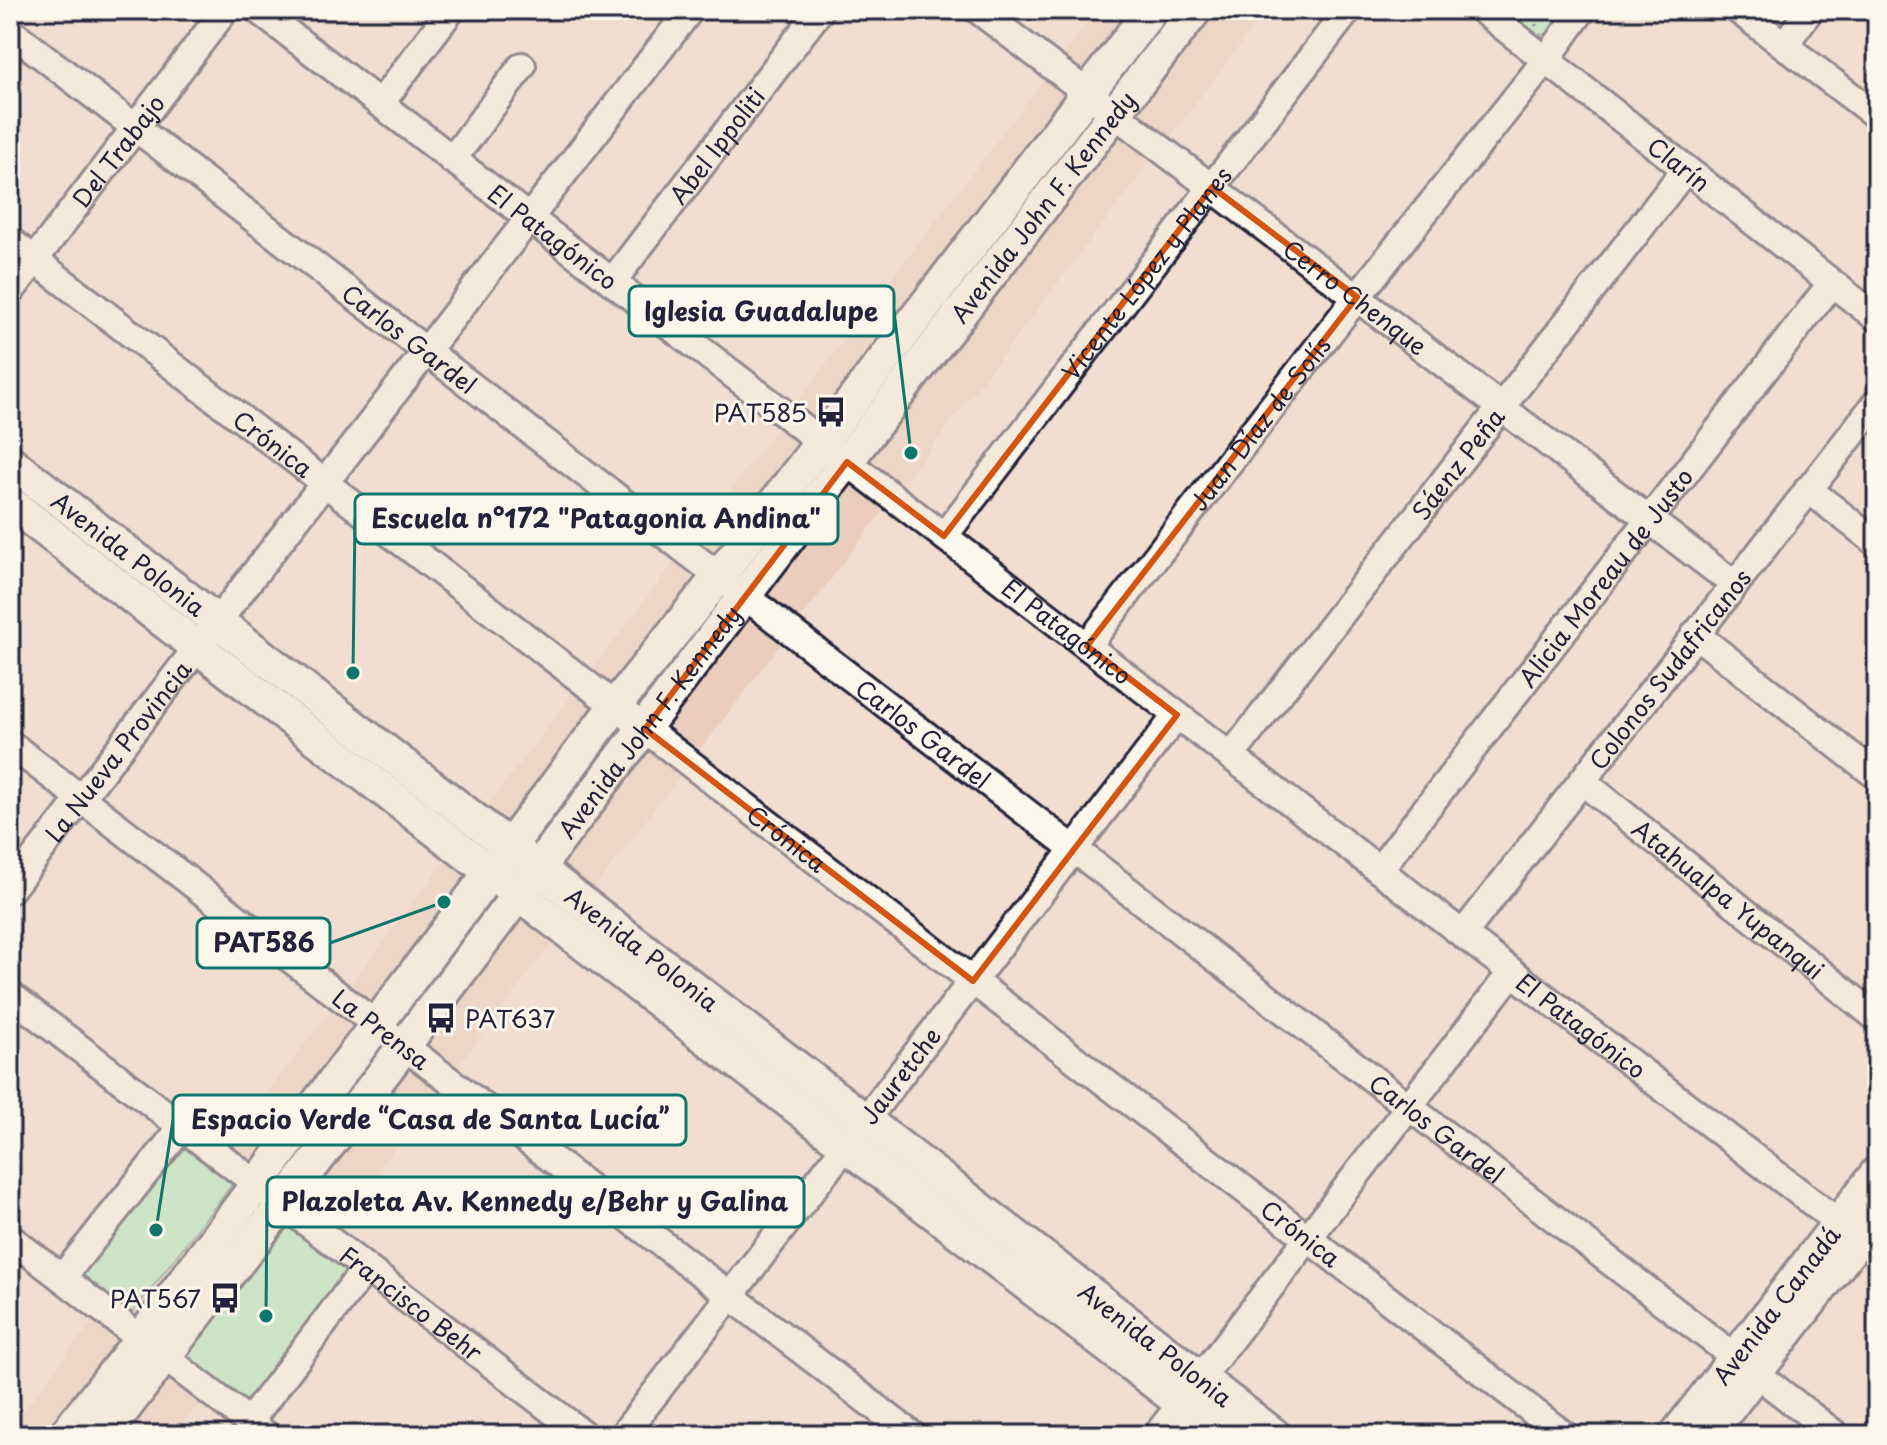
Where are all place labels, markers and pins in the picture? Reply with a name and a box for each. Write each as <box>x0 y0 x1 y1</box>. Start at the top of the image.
callout: Iglesia Guadalupe <box>629 286 894 336</box>
place label: PAT585 <box>714 394 807 430</box>
bus stop icon: PAT585 <box>814 395 848 429</box>
callout: Escuela n°172 "Patagonia Andina" <box>355 494 838 544</box>
callout: PAT586 <box>197 918 330 968</box>
place label: PAT637 <box>465 1000 555 1036</box>
bus stop icon: PAT637 <box>424 1001 458 1035</box>
callout: Espacio Verde “Casa de Santa Lucía” <box>173 1095 686 1145</box>
callout: Plazoleta Av. Kennedy e/Behr y Galina <box>267 1177 804 1227</box>
place label: PAT567 <box>110 1280 201 1316</box>
bus stop icon: PAT567 <box>208 1281 242 1315</box>

